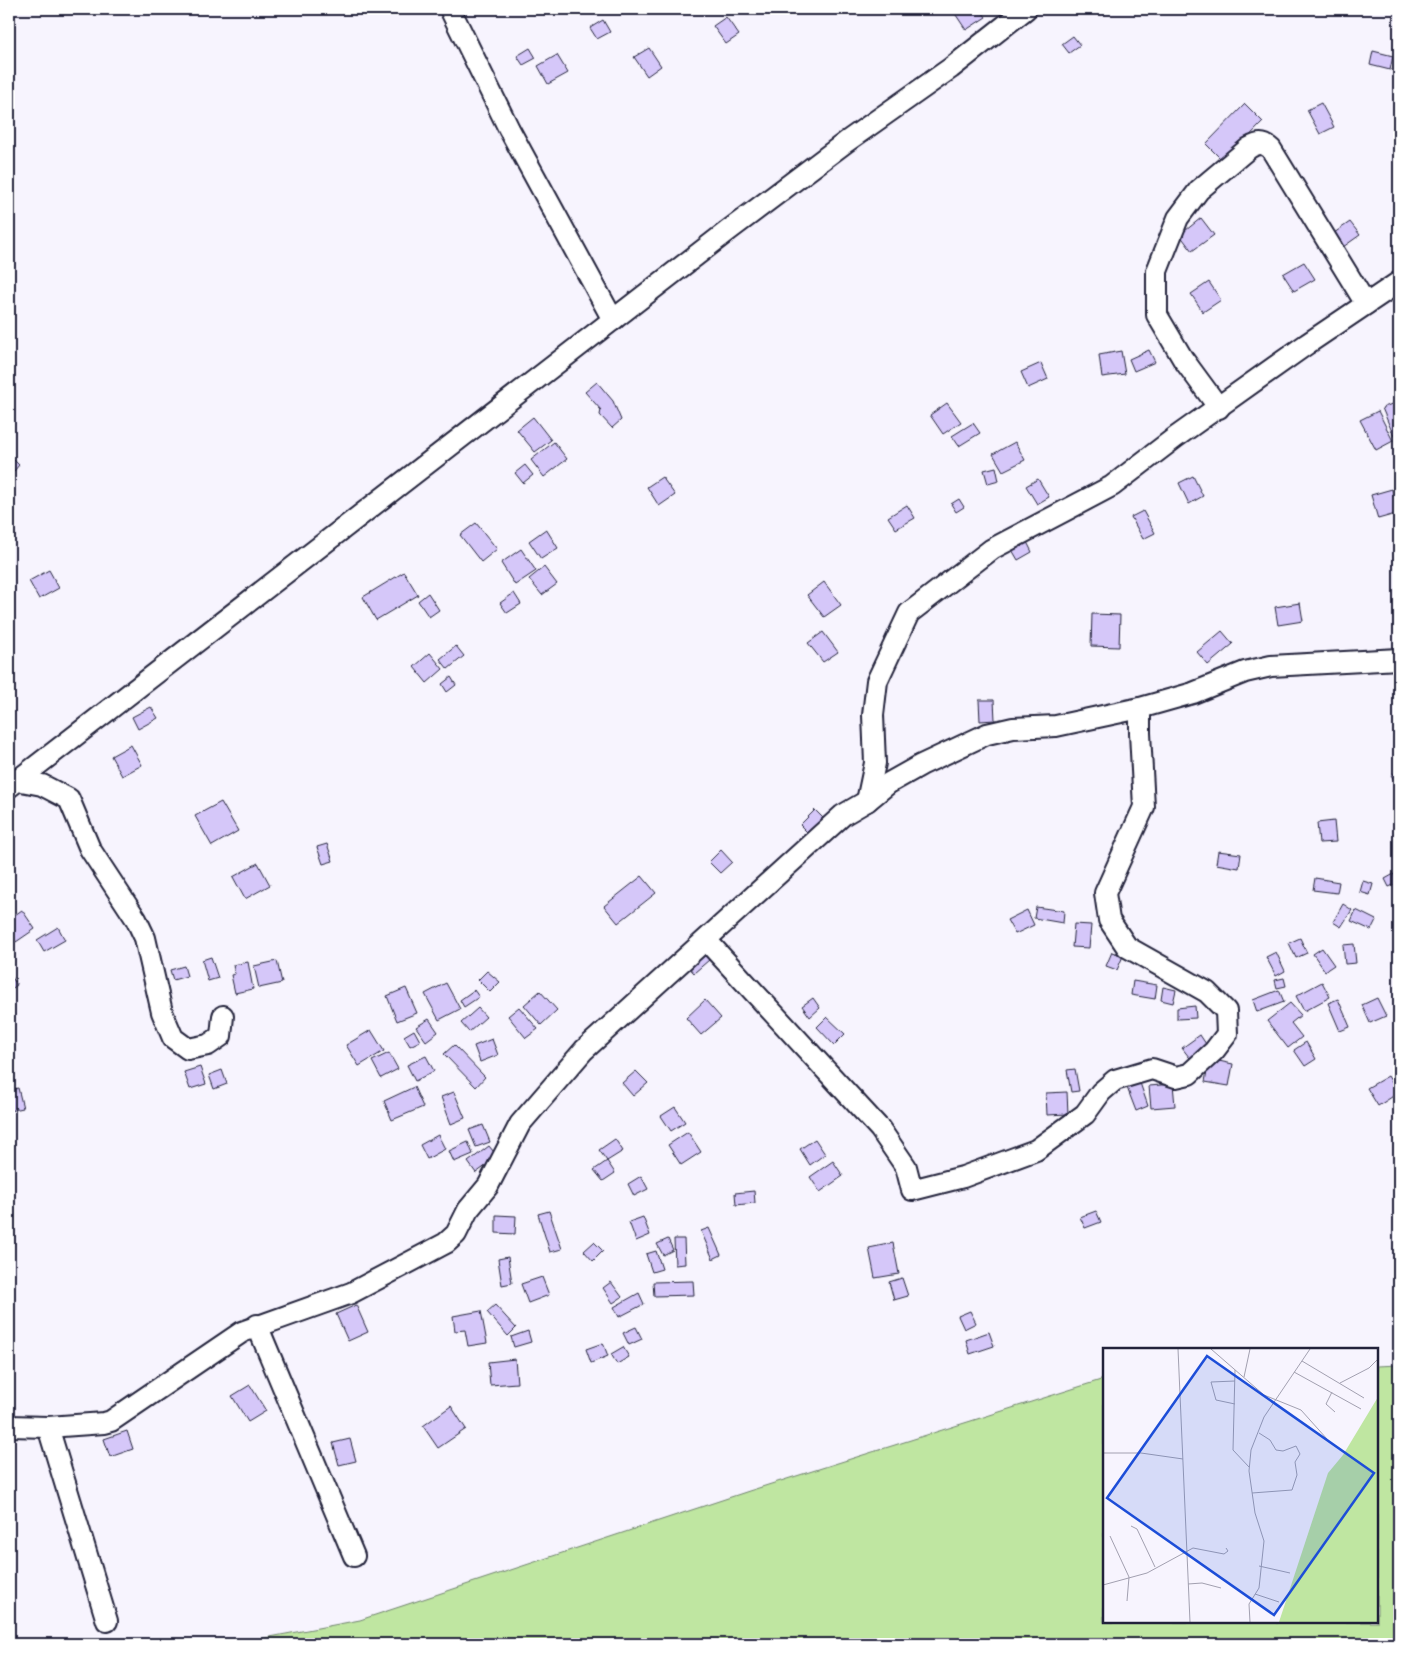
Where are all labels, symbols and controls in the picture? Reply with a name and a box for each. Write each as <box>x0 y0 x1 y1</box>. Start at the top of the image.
inset map <box>1103 1348 1378 1623</box>

